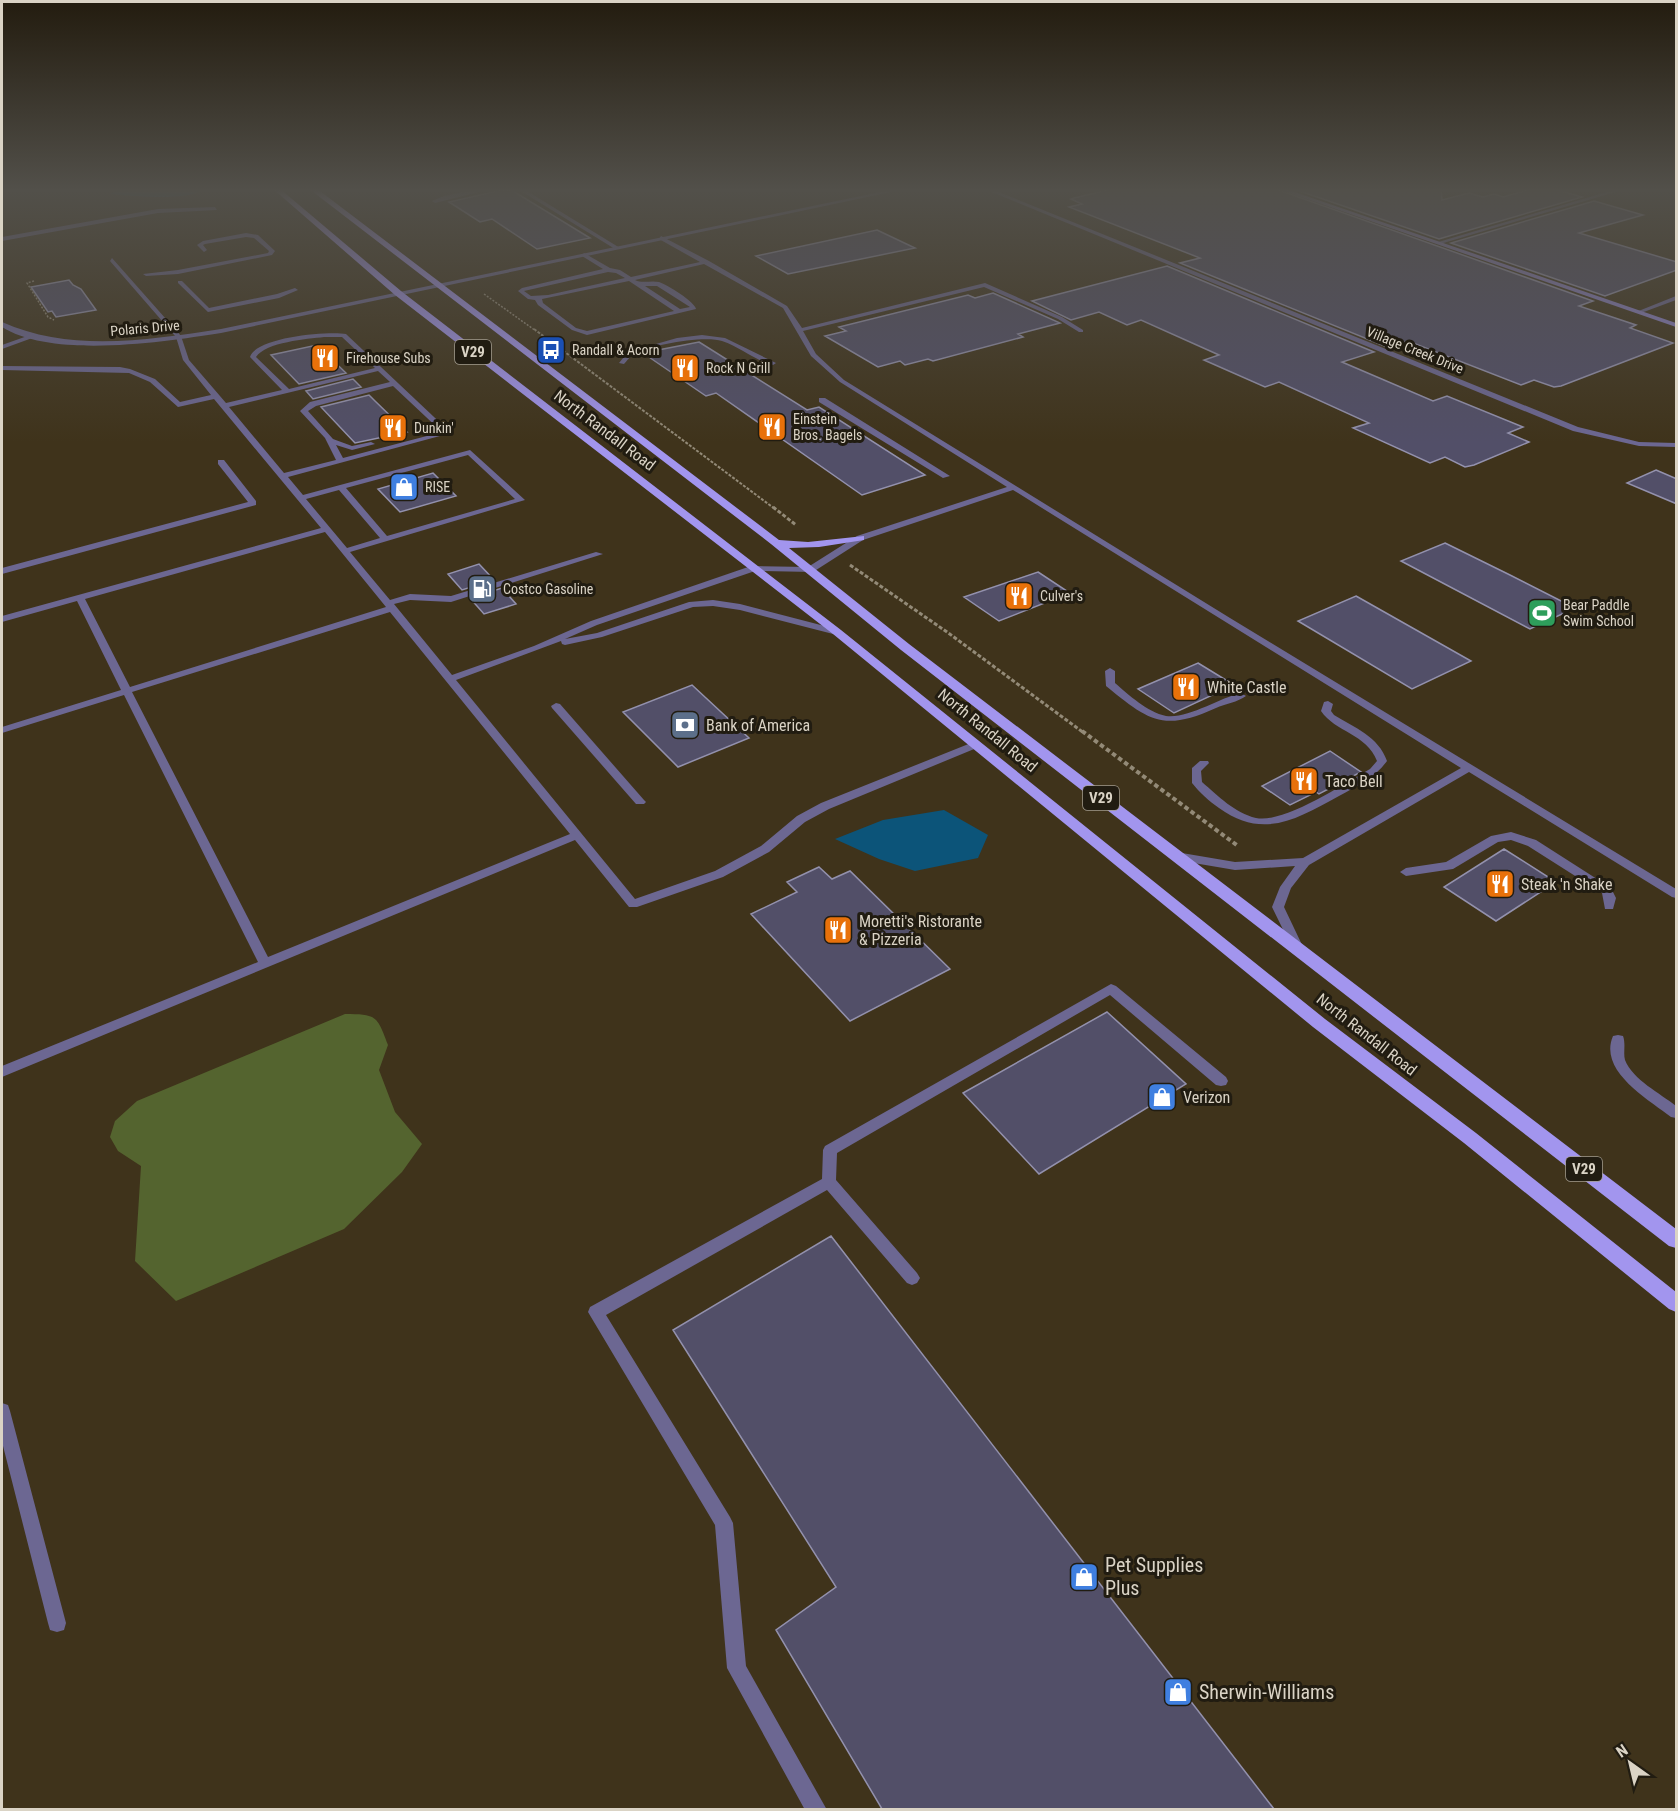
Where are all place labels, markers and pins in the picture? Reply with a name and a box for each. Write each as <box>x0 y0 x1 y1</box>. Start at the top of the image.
bus stop icon: Randall & Acorn <box>535 334 567 366</box>
restaurant icon: Firehouse Subs <box>309 342 341 374</box>
place label: Randall & Acorn <box>572 342 660 358</box>
place label: Firehouse Subs <box>346 350 431 366</box>
restaurant icon: Rock N Grill <box>669 352 701 384</box>
place label: Rock N Grill <box>706 360 771 376</box>
restaurant icon: Einstein Bros. Bagels <box>756 411 788 443</box>
place label: Einstein Bros. Bagels <box>793 411 863 443</box>
restaurant icon: Dunkin' <box>377 412 409 444</box>
place label: Dunkin' <box>414 420 454 436</box>
shop icon: RISE <box>388 471 420 503</box>
place label: RISE <box>425 479 450 495</box>
fuel station icon: Costco Gasoline <box>466 573 498 605</box>
restaurant icon: Culver's <box>1003 580 1035 612</box>
place label: Costco Gasoline <box>503 581 594 597</box>
place label: Culver's <box>1040 588 1083 604</box>
sports icon: Bear Paddle Swim School <box>1526 597 1558 629</box>
place label: Bear Paddle Swim School <box>1563 597 1634 629</box>
restaurant icon: White Castle <box>1170 671 1202 703</box>
place label: White Castle <box>1207 678 1286 697</box>
bank icon: Bank of America <box>669 709 701 741</box>
place label: Bank of America <box>706 716 810 735</box>
restaurant icon: Taco Bell <box>1288 765 1320 797</box>
place label: Taco Bell <box>1325 772 1383 791</box>
restaurant icon: Steak 'n Shake <box>1484 868 1516 900</box>
place label: Steak 'n Shake <box>1521 875 1612 894</box>
place label: Moretti's Ristorante & Pizzeria <box>859 912 982 949</box>
restaurant icon: Moretti's Ristorante & Pizzeria <box>822 914 854 946</box>
shop icon: Verizon <box>1146 1081 1178 1113</box>
place label: Verizon <box>1183 1088 1230 1107</box>
place label: Pet Supplies Plus <box>1105 1553 1203 1600</box>
shop icon: Pet Supplies Plus <box>1068 1561 1100 1593</box>
shop icon: Sherwin-Williams <box>1162 1676 1194 1708</box>
place label: Sherwin-Williams <box>1199 1680 1334 1704</box>

